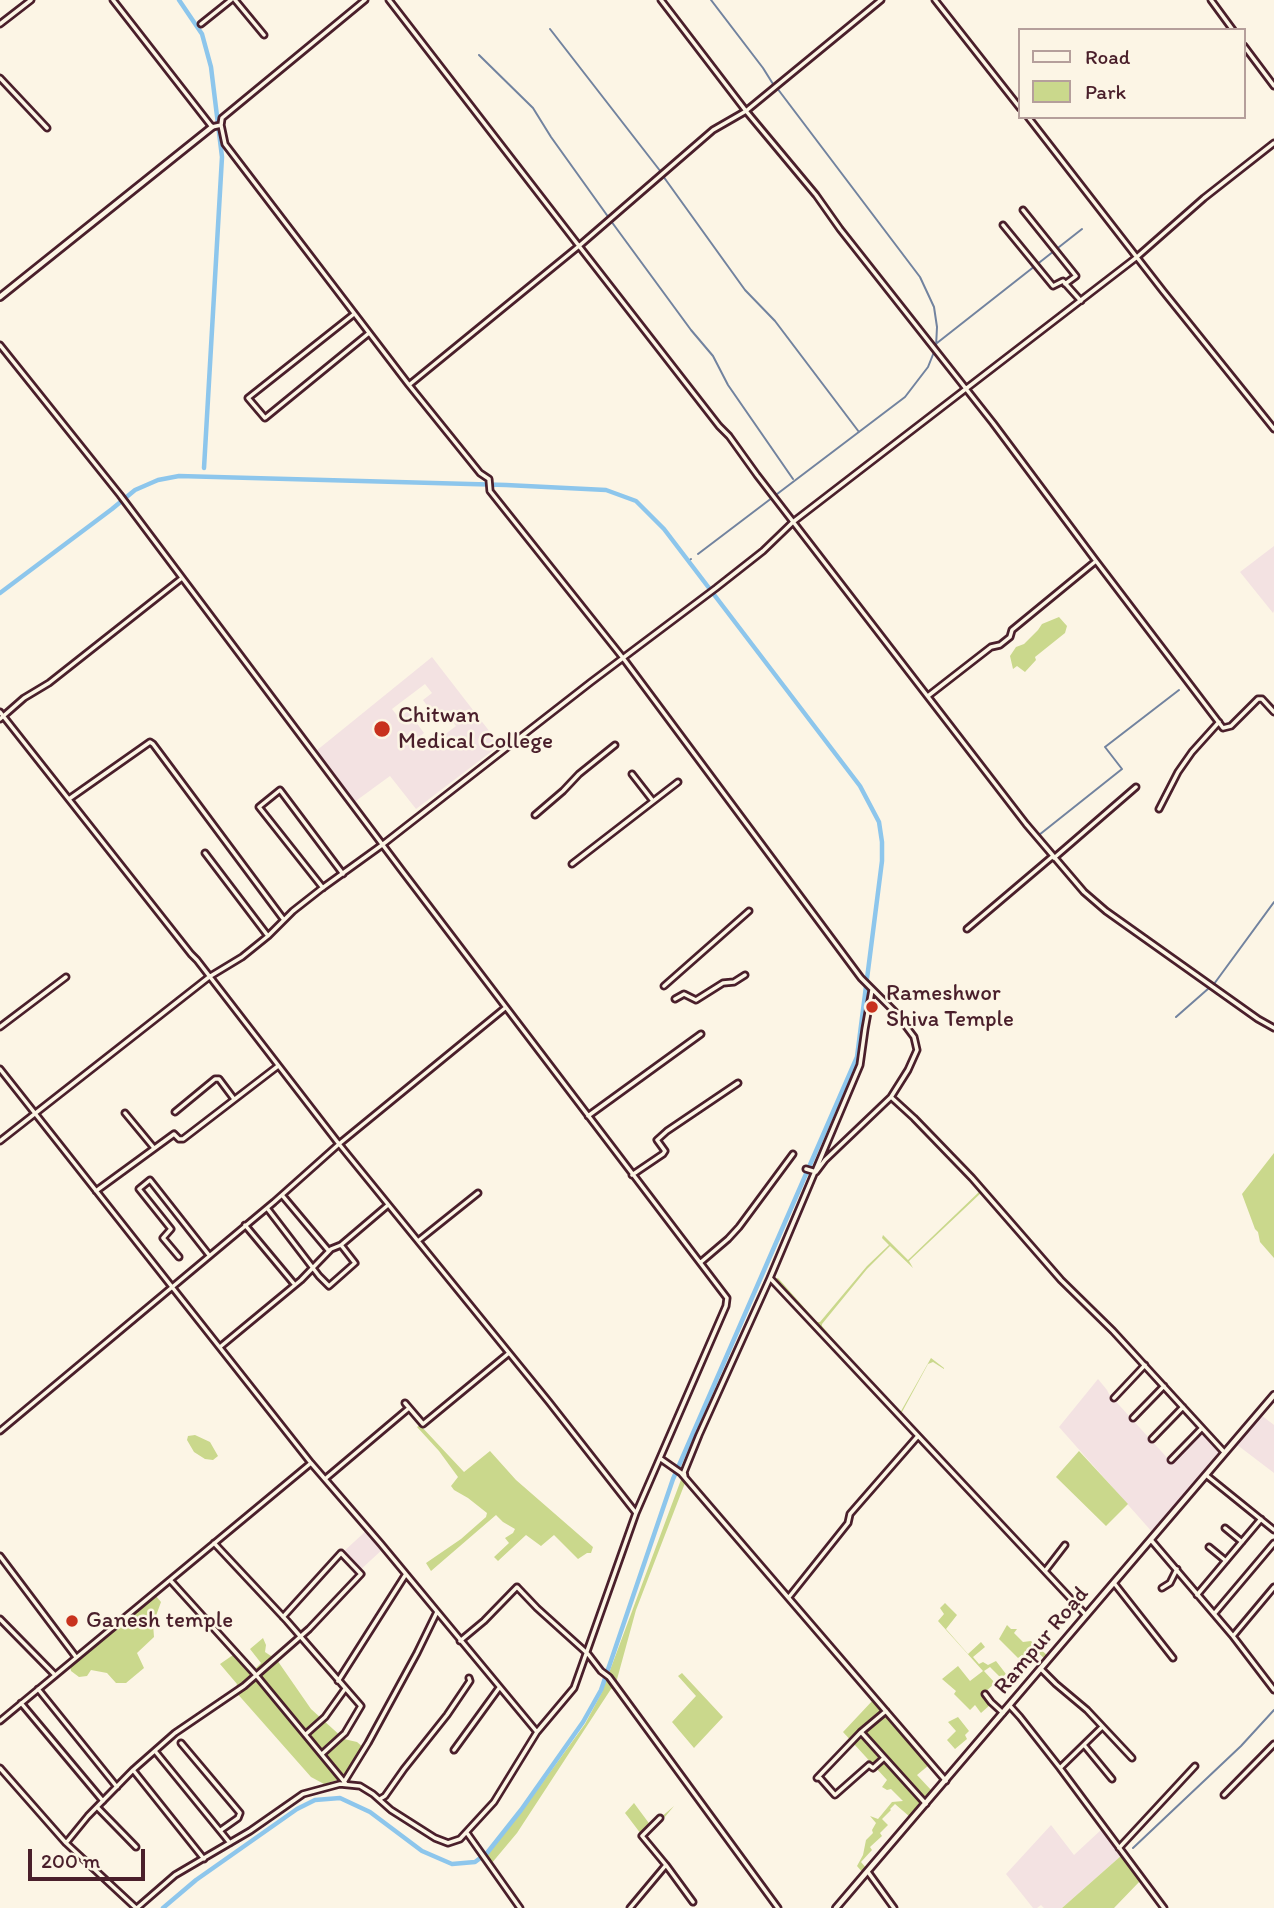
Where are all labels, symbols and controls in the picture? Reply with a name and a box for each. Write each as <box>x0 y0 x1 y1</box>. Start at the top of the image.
legend <box>1018 28 1246 119</box>
text: Road <box>1085 44 1130 69</box>
text: Park <box>1085 79 1126 104</box>
place label: Chitwan Medical College <box>398 702 553 756</box>
marker: Chitwan Medical College <box>372 719 392 739</box>
place label: Rameshwor Shiva Temple <box>886 980 1014 1034</box>
marker: Rameshwor Shiva Temple <box>864 999 880 1015</box>
street label: Rampur Road <box>989 1581 1095 1701</box>
place label: Ganesh temple <box>86 1607 233 1635</box>
marker: Ganesh temple <box>64 1613 80 1629</box>
scale bar <box>32 1834 149 1878</box>
text: 200 m <box>41 1848 100 1873</box>

